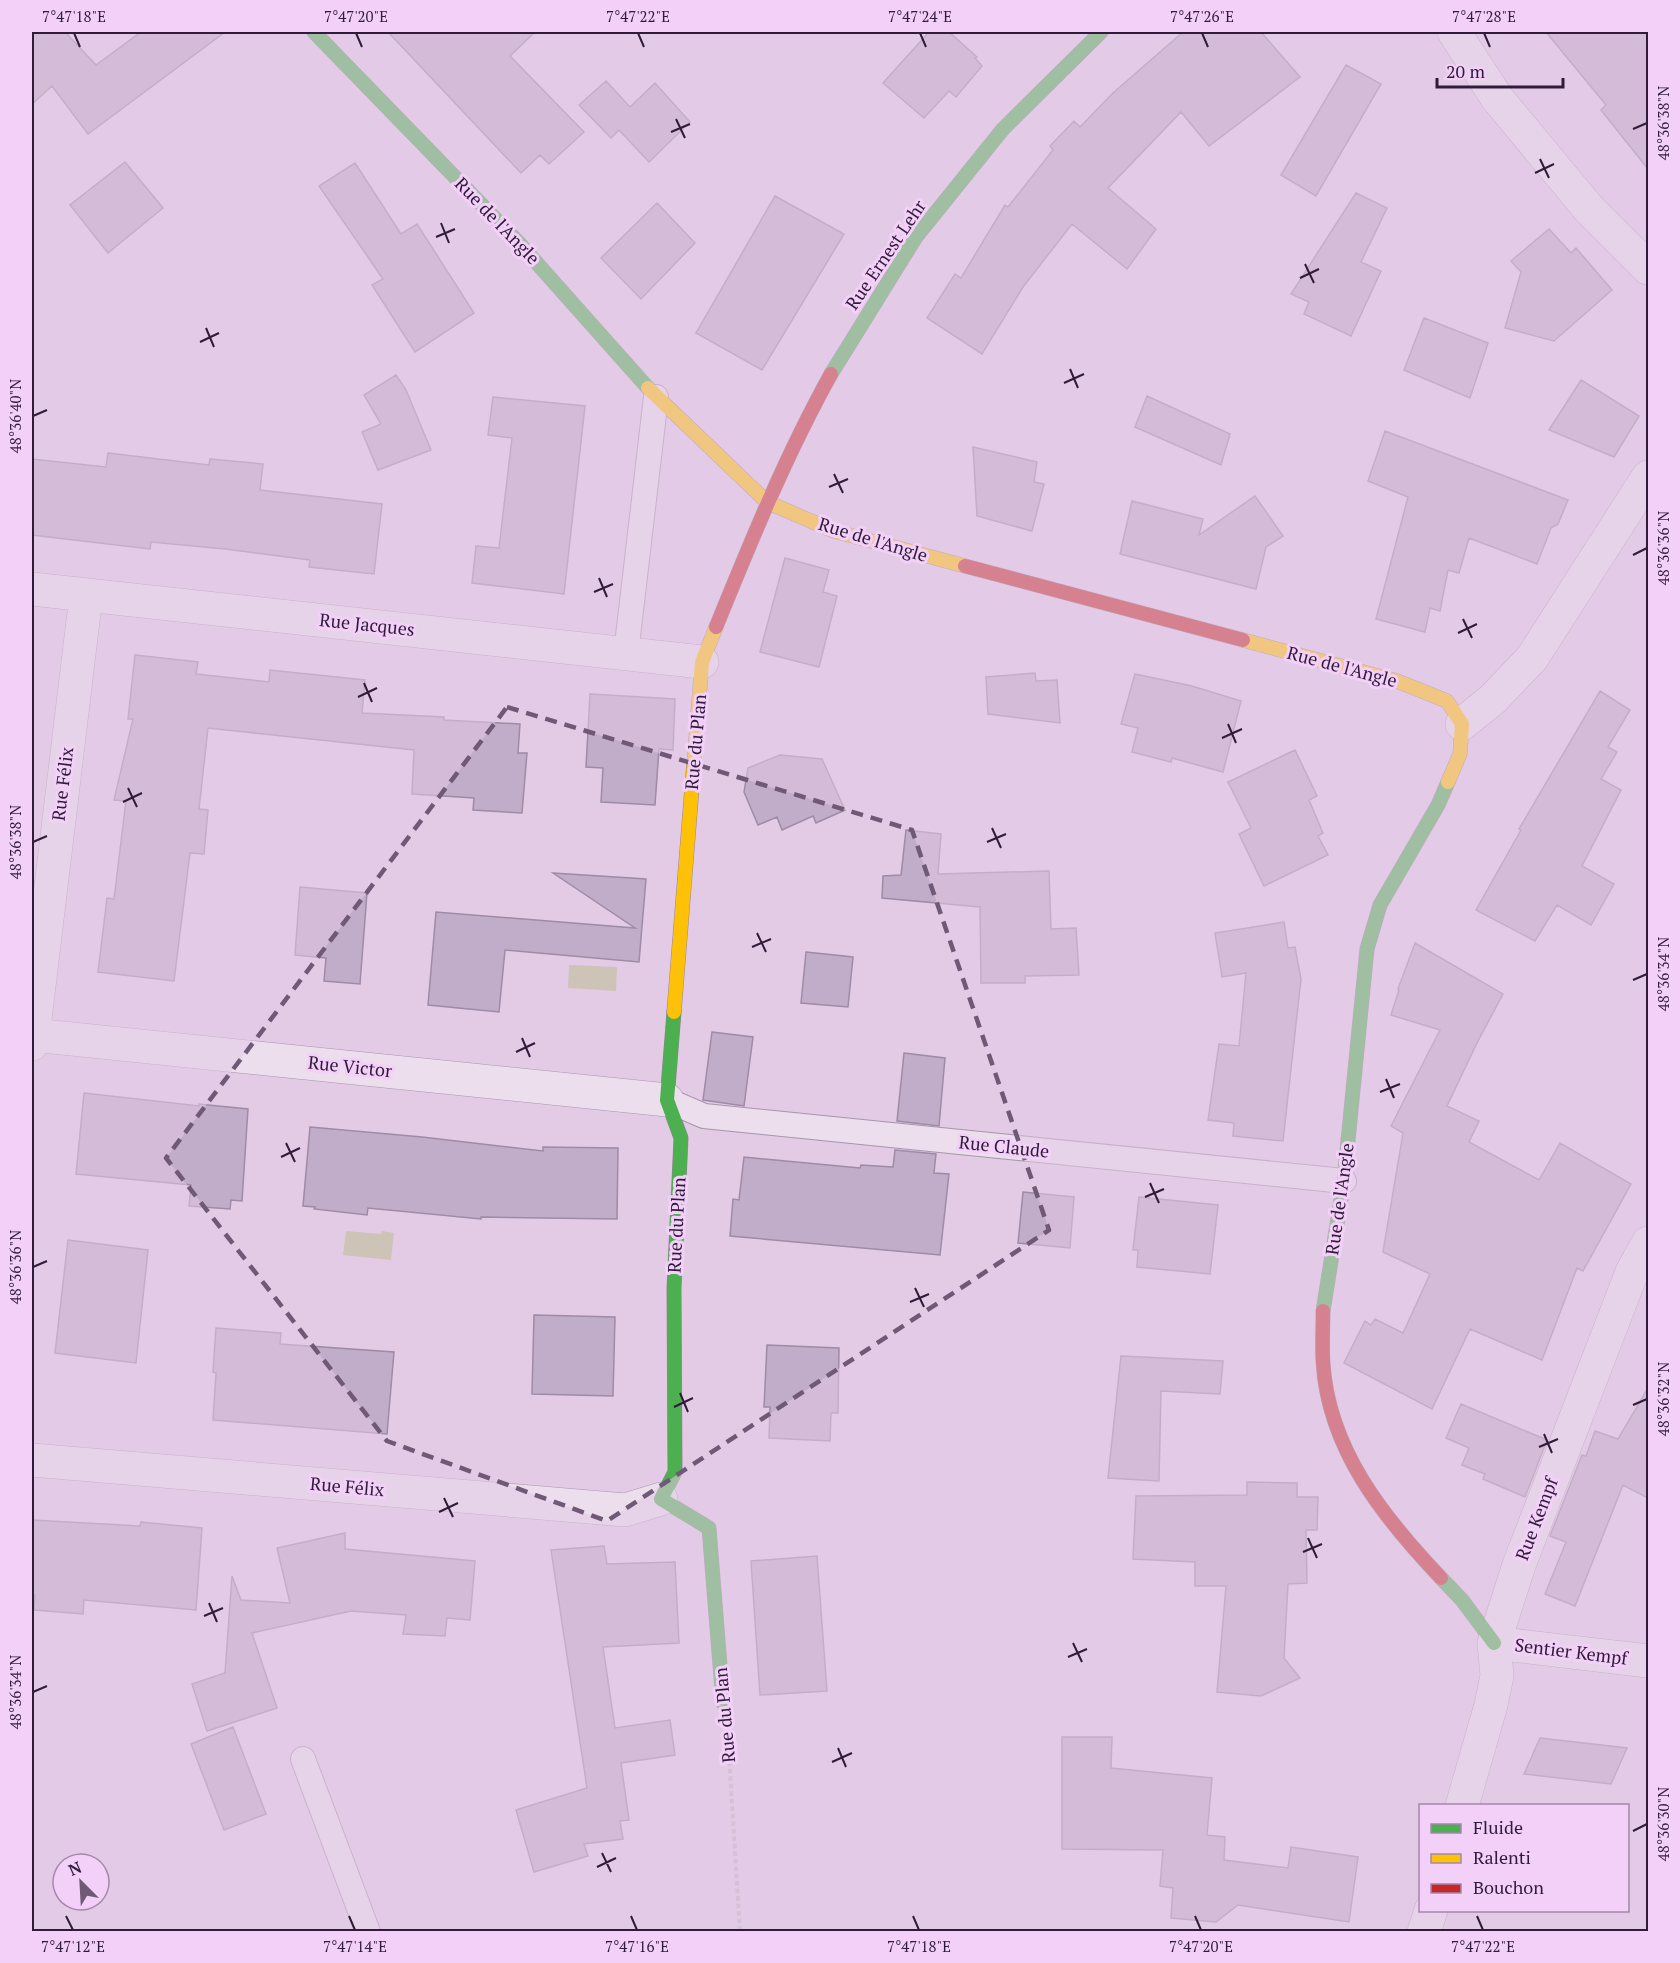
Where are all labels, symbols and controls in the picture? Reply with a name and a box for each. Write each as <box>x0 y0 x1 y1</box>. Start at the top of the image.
text: 7°47'18"E <box>42 6 106 26</box>
text: 7°47'20"E <box>324 6 388 26</box>
text: 7°47'22"E <box>606 6 670 26</box>
text: 7°47'24"E <box>888 6 952 26</box>
text: 7°47'26"E <box>1170 6 1234 26</box>
text: 7°47'28"E <box>1452 6 1516 26</box>
scale bar <box>1437 51 1563 89</box>
text: 20 m <box>1446 59 1486 83</box>
text: 48°36'38"N <box>1653 86 1673 160</box>
street label: Rue de l'Angle <box>450 171 546 269</box>
street label: Rue Ernest Lehr <box>840 195 931 314</box>
text: 48°36'40"N <box>5 379 25 453</box>
street label: Rue de l'Angle <box>816 511 931 567</box>
text: 48°36'36"N <box>1653 511 1673 585</box>
street label: Rue Jacques <box>318 607 416 641</box>
street label: Rue de l'Angle <box>1285 640 1400 692</box>
street label: Rue du Plan <box>679 693 711 791</box>
street label: Rue Félix <box>46 745 79 822</box>
text: 48°36'38"N <box>5 805 25 879</box>
text: 48°36'34"N <box>1653 937 1673 1011</box>
street label: Rue Victor <box>307 1050 393 1082</box>
street label: Rue Claude <box>958 1129 1050 1163</box>
street label: Rue de l'Angle <box>1319 1141 1359 1256</box>
street label: Rue du Plan <box>662 1176 691 1273</box>
text: 48°36'36"N <box>5 1230 25 1304</box>
text: 48°36'32"N <box>1653 1362 1673 1436</box>
street label: Rue Félix <box>309 1471 386 1501</box>
street label: Rue Kempf <box>1509 1472 1564 1564</box>
street label: Sentier Kempf <box>1513 1632 1631 1670</box>
text: 48°36'34"N <box>5 1655 25 1729</box>
street label: Rue du Plan <box>708 1666 740 1764</box>
text: 48°36'30"N <box>1653 1787 1673 1861</box>
legend <box>1419 1804 1629 1912</box>
text: Fluide <box>1473 1815 1523 1839</box>
text: Ralenti <box>1473 1845 1531 1869</box>
north arrow <box>51 1852 111 1912</box>
text: N <box>65 1856 85 1881</box>
text: Bouchon <box>1473 1875 1544 1899</box>
text: 7°47'12"E <box>41 1936 105 1956</box>
text: 7°47'14"E <box>323 1936 387 1956</box>
text: 7°47'16"E <box>605 1936 669 1956</box>
text: 7°47'18"E <box>887 1936 951 1956</box>
text: 7°47'20"E <box>1169 1936 1233 1956</box>
text: 7°47'22"E <box>1451 1936 1515 1956</box>

